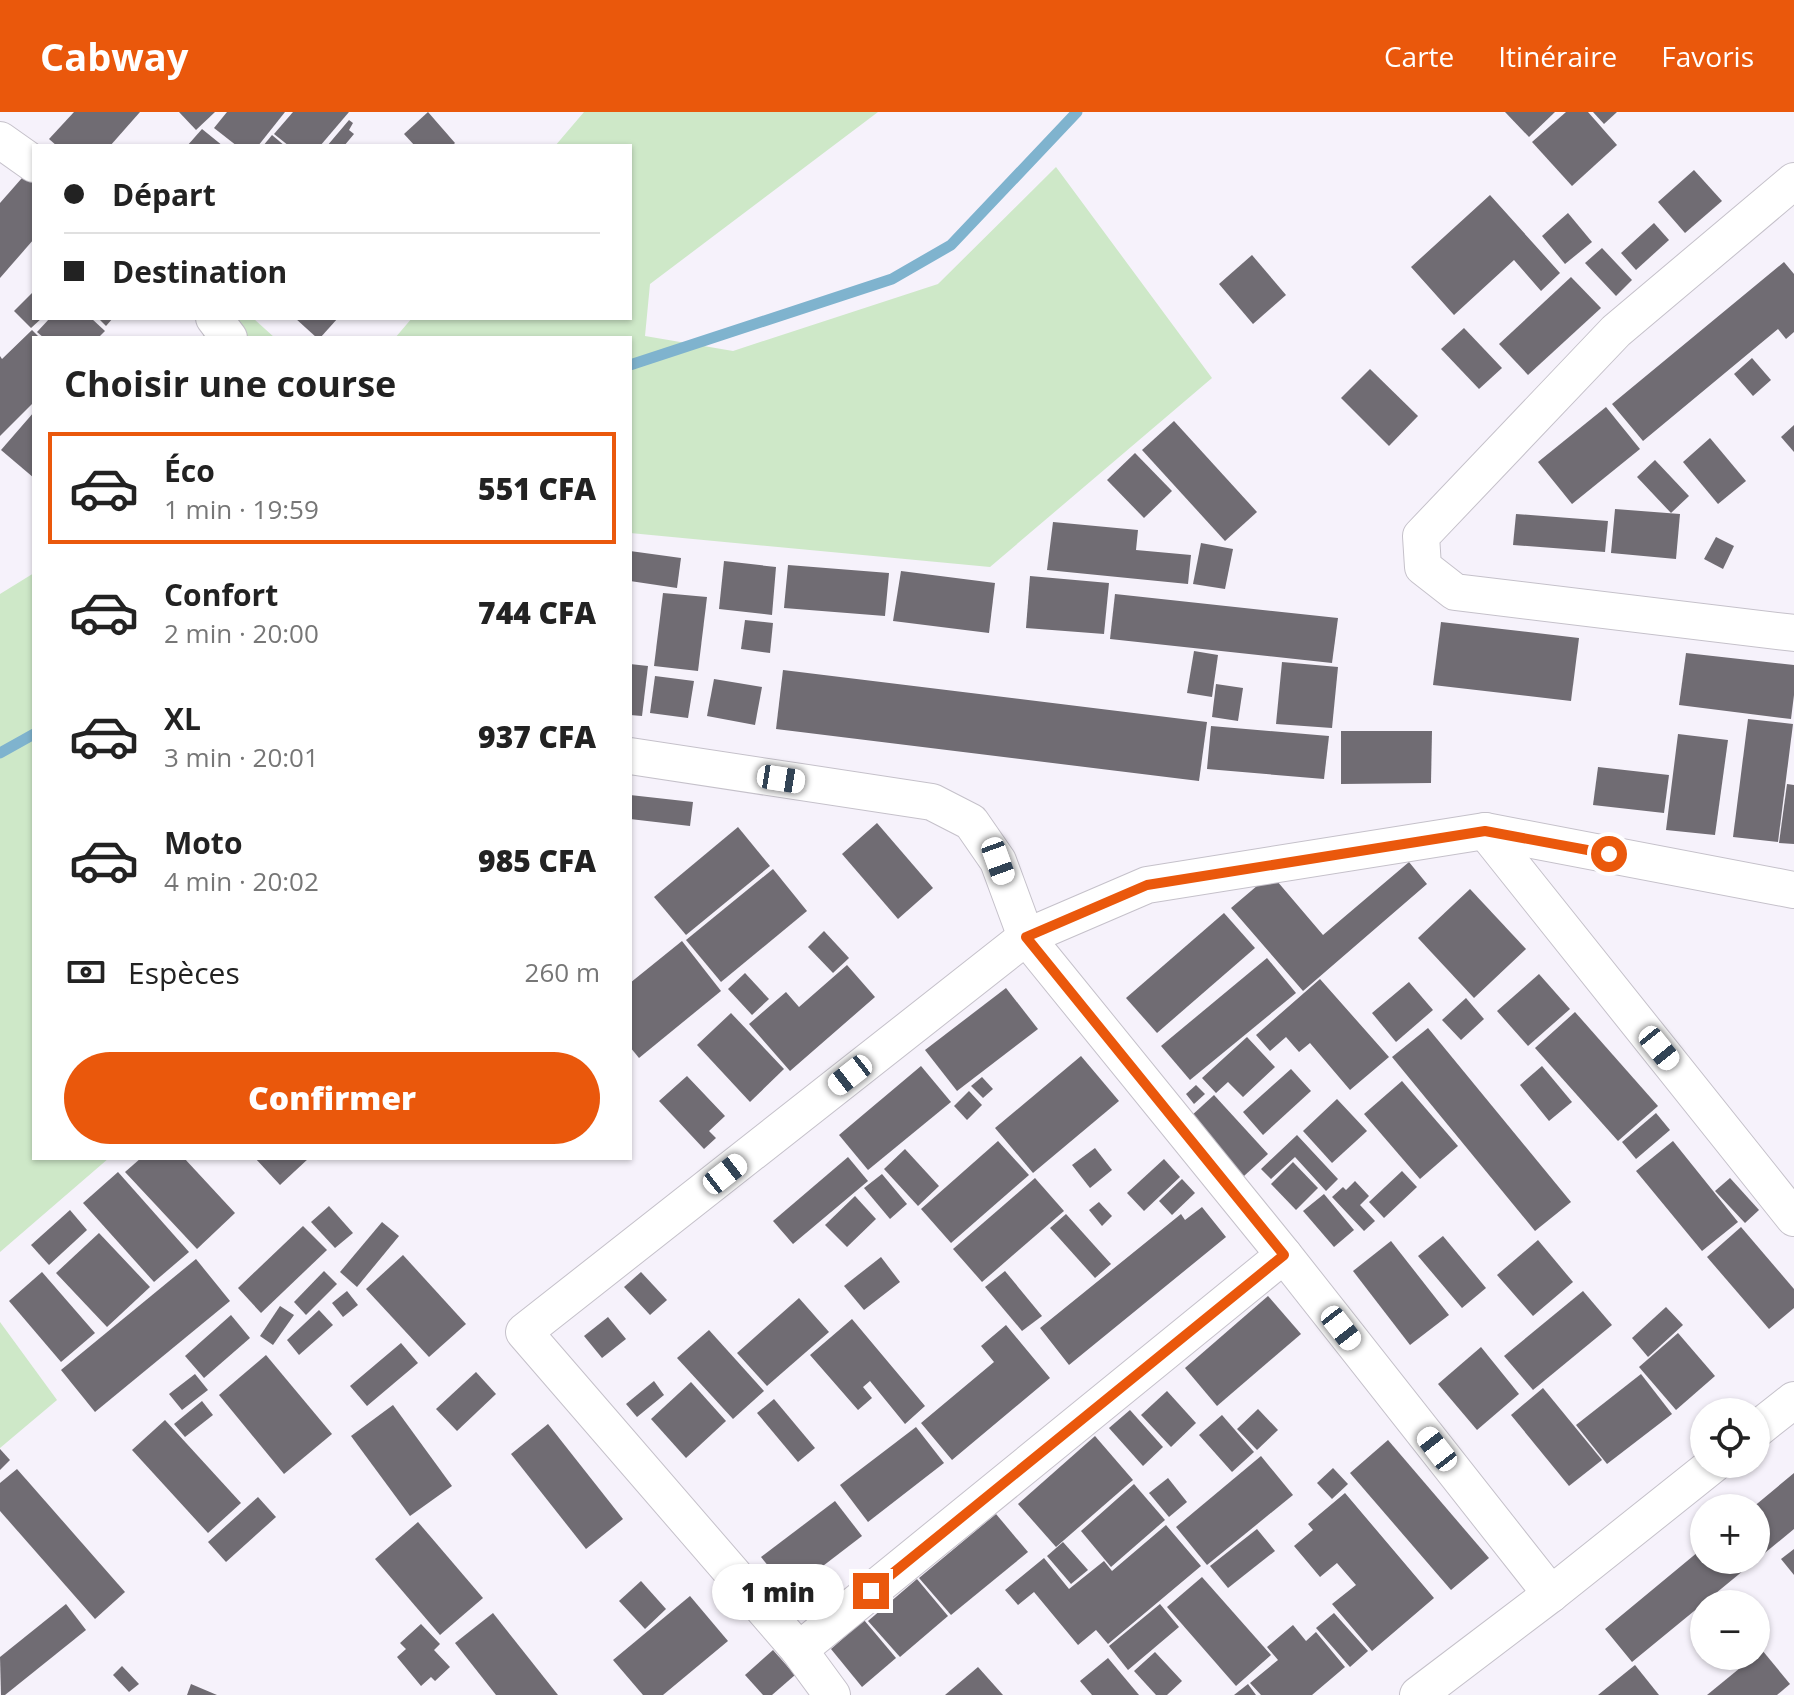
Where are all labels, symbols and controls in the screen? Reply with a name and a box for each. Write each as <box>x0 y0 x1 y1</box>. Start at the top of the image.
text: Cabway <box>40 30 188 82</box>
text: Carte <box>1384 37 1454 75</box>
text: Itinéraire <box>1498 37 1617 75</box>
text: Favoris <box>1661 37 1754 75</box>
text: Départ <box>112 174 216 215</box>
text: Destination <box>112 251 287 292</box>
text: Choisir une course <box>64 359 396 408</box>
text: Éco <box>164 450 215 491</box>
icon: car <box>68 452 140 524</box>
text: 551 CFA <box>478 468 596 509</box>
text: 1 min · 19:59 <box>164 491 319 527</box>
text: Confort <box>164 574 278 615</box>
icon: car <box>68 576 140 648</box>
text: 744 CFA <box>478 592 596 633</box>
text: 2 min · 20:00 <box>164 615 319 651</box>
text: XL <box>164 698 201 739</box>
icon: car <box>68 700 140 772</box>
text: 937 CFA <box>478 716 596 757</box>
text: 3 min · 20:01 <box>164 739 319 775</box>
car <box>755 763 807 795</box>
text: Moto <box>164 822 242 863</box>
icon: car <box>68 824 140 896</box>
car <box>979 834 1017 888</box>
route start <box>1591 836 1627 872</box>
text: 985 CFA <box>478 840 596 881</box>
text: 4 min · 20:02 <box>164 863 319 899</box>
icon: cash <box>64 950 108 994</box>
text: Espèces <box>128 952 240 993</box>
text: 260 m <box>525 954 600 990</box>
car <box>1635 1022 1683 1074</box>
car <box>824 1051 876 1099</box>
button: Confirmer <box>64 1052 600 1144</box>
car <box>699 1150 751 1198</box>
car <box>1317 1302 1365 1354</box>
map controls <box>1690 1398 1770 1670</box>
button: locate <box>1690 1398 1770 1478</box>
car <box>1413 1423 1461 1475</box>
button: + <box>1690 1494 1770 1574</box>
callout: 1 min <box>711 1563 843 1619</box>
route end <box>853 1573 889 1609</box>
text: 1 min <box>741 1574 815 1610</box>
button: − <box>1690 1590 1770 1670</box>

